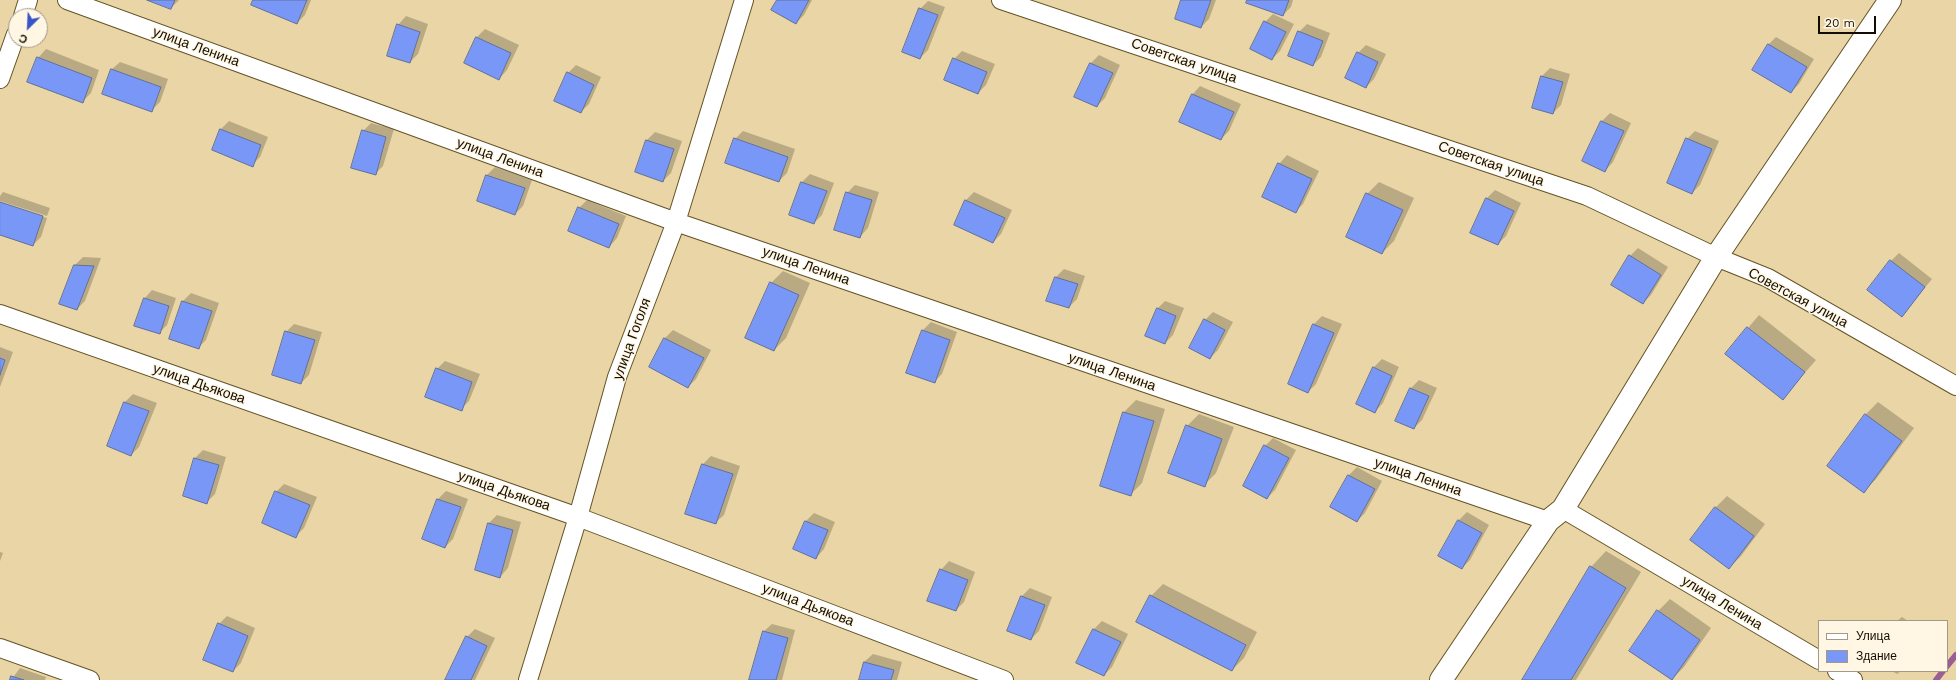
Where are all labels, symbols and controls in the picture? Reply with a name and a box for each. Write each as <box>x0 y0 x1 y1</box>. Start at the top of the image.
north arrow <box>8 8 48 48</box>
scale bar <box>1820 8 1878 34</box>
text: 20 m <box>1825 16 1855 30</box>
street label: улица Ленина <box>150 23 242 71</box>
text: С <box>17 31 30 46</box>
street label: Советская улица <box>1129 35 1239 87</box>
street label: улица Ленина <box>454 134 546 182</box>
street label: Советская улица <box>1436 138 1546 190</box>
street label: улица Ленина <box>760 243 852 289</box>
street label: Советская улица <box>1745 265 1851 331</box>
street label: улица Гоголя <box>609 296 655 382</box>
street label: улица Ленина <box>1066 349 1158 395</box>
street label: улица Дьякова <box>151 360 247 408</box>
street label: улица Ленина <box>1372 454 1464 500</box>
street label: улица Дьякова <box>456 467 552 515</box>
street label: улица Ленина <box>1679 572 1765 634</box>
street label: улица Дьякова <box>760 580 856 630</box>
legend <box>1818 620 1948 672</box>
text: Улица <box>1856 629 1890 643</box>
text: Здание <box>1856 649 1897 663</box>

